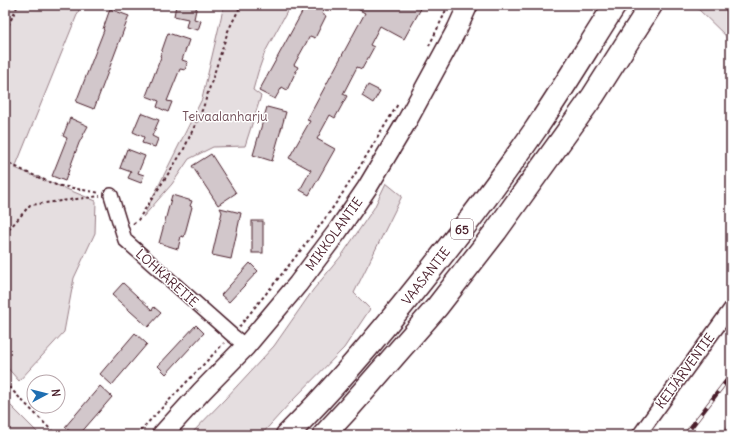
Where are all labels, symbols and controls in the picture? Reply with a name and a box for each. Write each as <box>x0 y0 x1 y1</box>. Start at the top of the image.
park label: Teivaalanharju <box>182 108 268 125</box>
street label: MIKKOLANTIE <box>302 194 367 274</box>
road number: 65 <box>451 219 473 239</box>
street label: VAASANTIE <box>398 243 454 308</box>
street label: LOHKARETIE <box>132 245 202 311</box>
street label: KEIJÄRVENTIE <box>651 329 718 412</box>
north arrow <box>26 374 66 414</box>
text: N <box>49 388 63 397</box>

